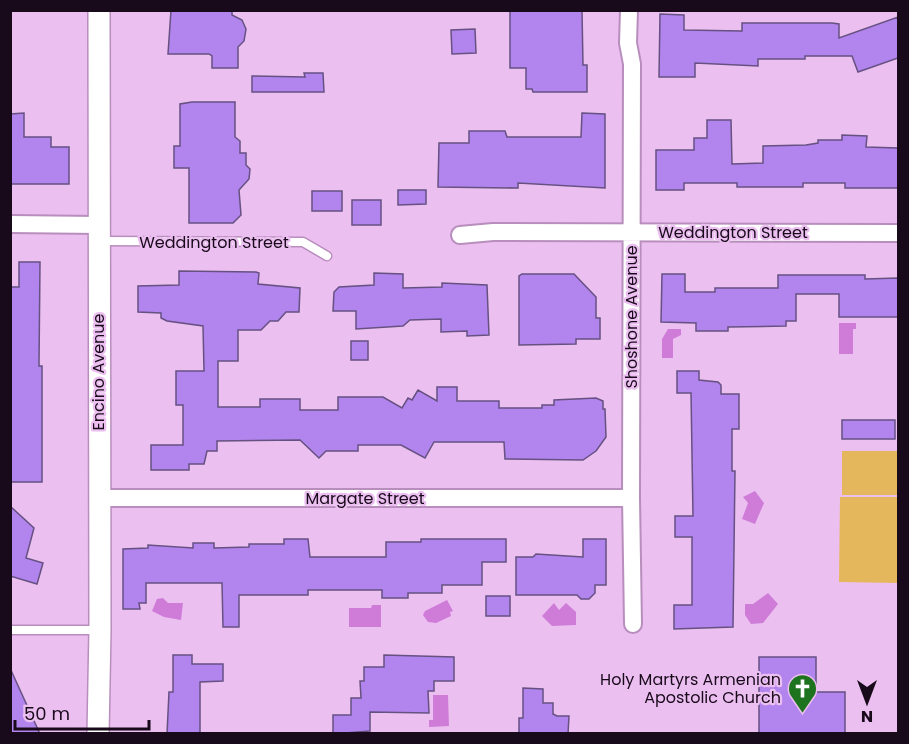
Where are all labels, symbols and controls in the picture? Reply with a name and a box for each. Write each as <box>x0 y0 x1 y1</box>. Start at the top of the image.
street label: Weddington Street <box>658 221 808 244</box>
street label: Weddington Street <box>139 231 289 254</box>
street label: Shoshone Avenue <box>620 245 643 389</box>
street label: Encino Avenue <box>87 313 110 430</box>
street label: Margate Street <box>305 487 425 510</box>
place label: Holy Martyrs Armenian Apostolic Church <box>600 668 781 709</box>
church icon: Holy Martyrs Armenian Apostolic Church <box>786 672 818 714</box>
north arrow <box>837 672 897 732</box>
scale bar <box>15 693 148 731</box>
text: 50 m <box>24 701 70 726</box>
text: N <box>861 705 873 728</box>

